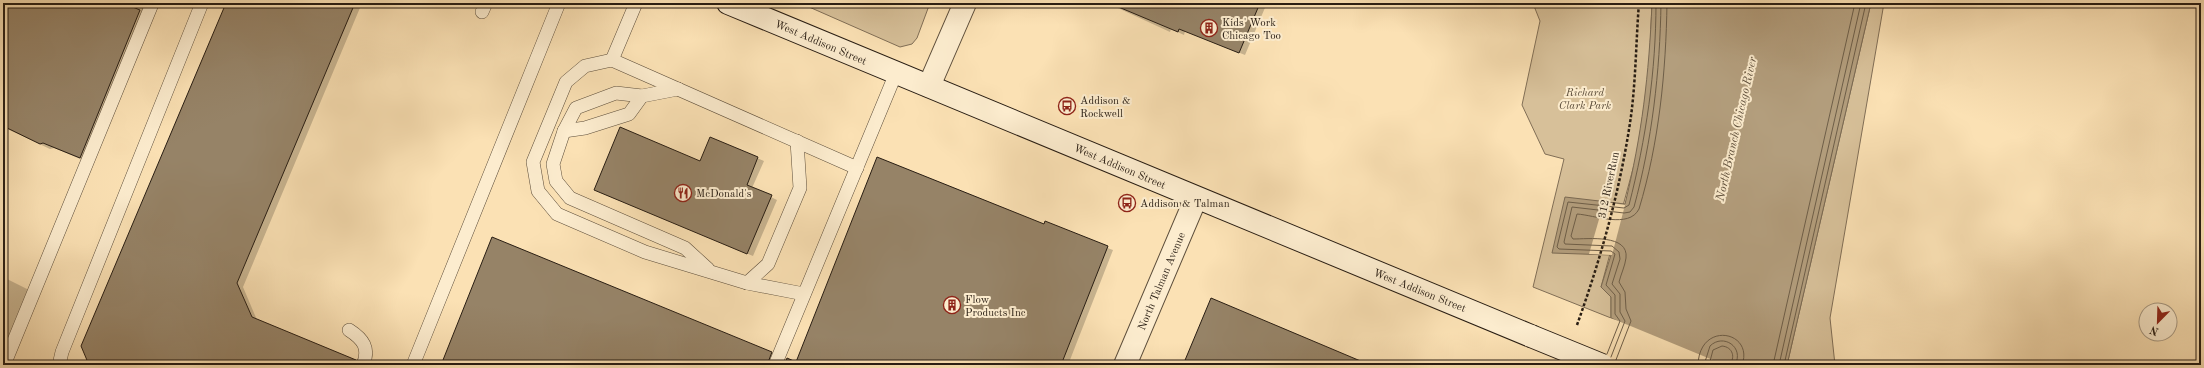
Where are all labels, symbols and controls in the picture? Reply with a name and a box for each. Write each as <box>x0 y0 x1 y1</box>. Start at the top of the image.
building icon: Kids' Work Chicago Too <box>1199 18 1219 38</box>
place label: Kids' Work Chicago Too <box>1222 18 1281 42</box>
street label: West Addison Street <box>773 19 868 68</box>
water label: North Branch Chicago River <box>1714 55 1760 203</box>
park label: Richard Clark Park <box>1559 88 1612 112</box>
bus stop icon: Addison & Rockwell <box>1057 96 1077 116</box>
place label: Addison & Rockwell <box>1080 96 1131 120</box>
street label: West Addison Street <box>1072 143 1167 192</box>
street label: 312 RiverRun <box>1597 151 1622 220</box>
restaurant icon: McDonald's <box>673 183 693 203</box>
place label: McDonald's <box>696 189 752 200</box>
bus stop icon: Addison & Talman <box>1117 193 1137 213</box>
place label: Addison & Talman <box>1140 199 1230 210</box>
street label: North Talman Avenue <box>1137 231 1188 332</box>
street label: West Addison Street <box>1372 268 1467 315</box>
building icon: Flow Products Inc <box>942 295 962 315</box>
place label: Flow Products Inc <box>965 295 1026 319</box>
north arrow <box>2138 302 2178 342</box>
text: N <box>2148 323 2161 337</box>

